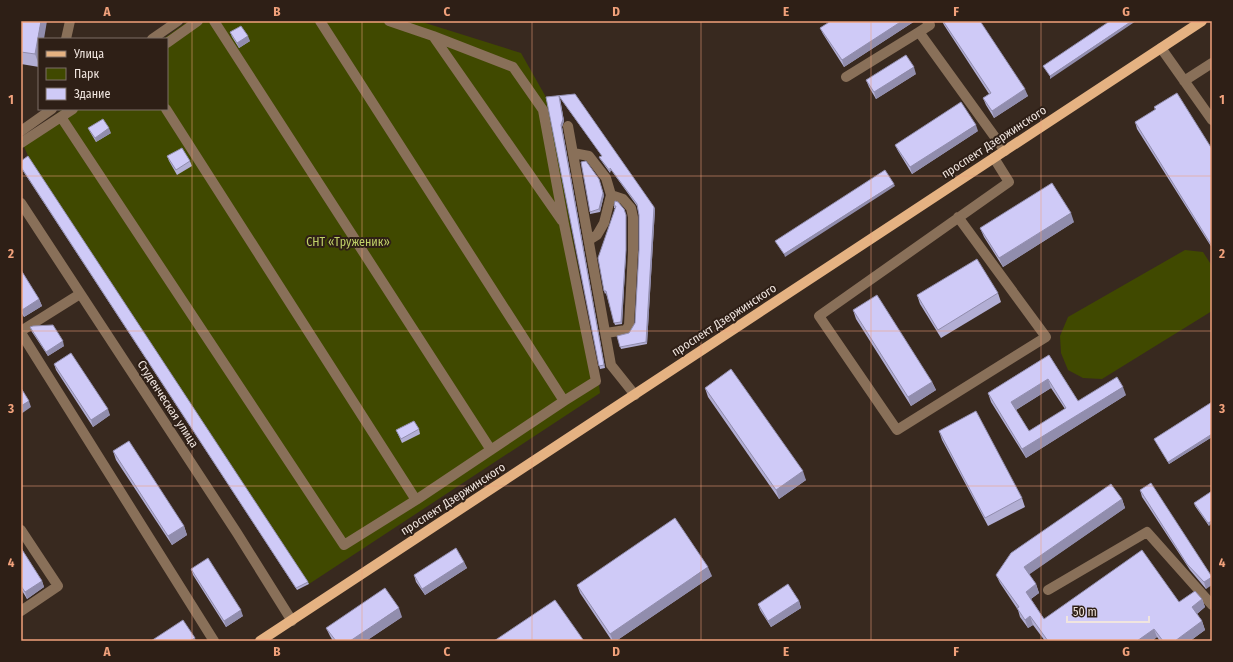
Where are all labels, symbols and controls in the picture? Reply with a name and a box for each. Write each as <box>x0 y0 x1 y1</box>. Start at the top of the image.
text: A <box>102 4 111 19</box>
text: B <box>273 4 281 19</box>
text: C <box>444 4 451 19</box>
text: D <box>612 4 620 19</box>
text: E <box>783 4 789 19</box>
text: F <box>953 4 959 19</box>
text: G <box>1122 4 1130 19</box>
legend <box>38 38 168 110</box>
text: Улица <box>73 47 104 61</box>
text: Парк <box>74 67 100 81</box>
text: Здание <box>74 87 110 101</box>
text: 1 <box>8 92 14 107</box>
text: 1 <box>1219 92 1225 107</box>
street label: проспект Дзержинского <box>939 103 1049 181</box>
park label: СНТ «Труженик» <box>306 235 390 249</box>
text: 2 <box>7 246 14 261</box>
text: 2 <box>1218 246 1225 261</box>
street label: проспект Дзержинского <box>669 281 779 359</box>
street label: Студенческая улица <box>135 358 201 450</box>
text: 3 <box>7 401 14 416</box>
text: 3 <box>1218 401 1225 416</box>
street label: проспект Дзержинского <box>398 460 508 538</box>
text: 4 <box>8 555 15 570</box>
text: 4 <box>1219 555 1226 570</box>
scale bar <box>1067 598 1149 624</box>
text: 50 m <box>1073 605 1097 619</box>
text: A <box>102 644 111 659</box>
text: B <box>273 644 281 659</box>
text: C <box>444 644 451 659</box>
text: D <box>612 644 620 659</box>
text: E <box>783 644 789 659</box>
text: F <box>953 644 959 659</box>
text: G <box>1122 644 1130 659</box>

